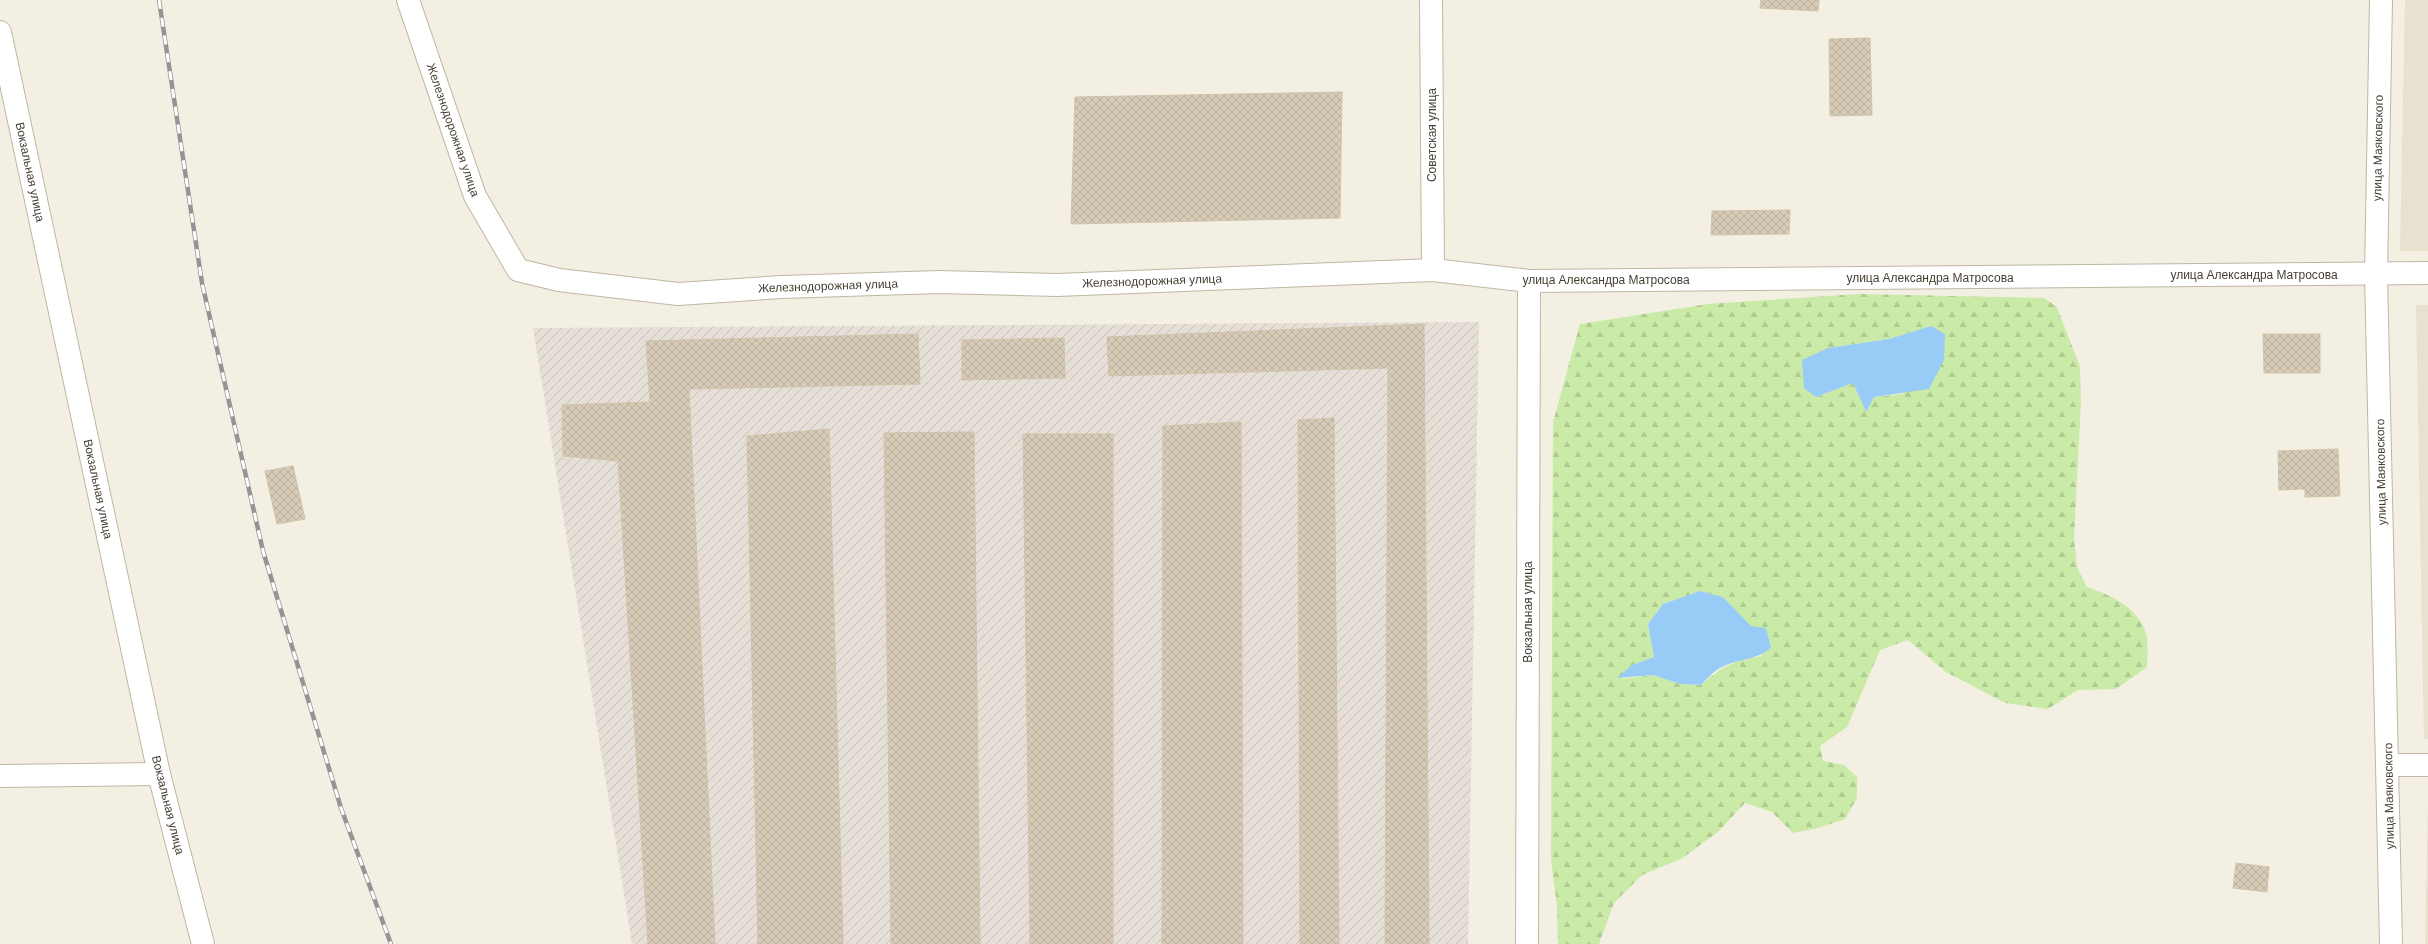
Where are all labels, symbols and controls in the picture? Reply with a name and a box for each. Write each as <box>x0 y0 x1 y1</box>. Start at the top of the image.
street label: Железнодорожная улица <box>423 61 483 199</box>
street label: Советская улица <box>1424 88 1440 182</box>
street label: улица Маяковского <box>2369 94 2387 201</box>
street label: Вокзальная улица <box>12 121 48 224</box>
street label: улица Александра Матросова <box>2170 267 2338 283</box>
street label: улица Александра Матросова <box>1846 270 2014 286</box>
street label: Железнодорожная улица <box>1082 271 1223 291</box>
street label: улица Александра Матросова <box>1522 272 1690 288</box>
street label: Железнодорожная улица <box>758 276 899 296</box>
street label: улица Маяковского <box>2372 418 2390 525</box>
street label: Вокзальная улица <box>80 438 116 541</box>
street label: Вокзальная улица <box>1520 561 1536 663</box>
street label: улица Маяковского <box>2380 742 2398 849</box>
street label: Вокзальная улица <box>148 754 188 856</box>

